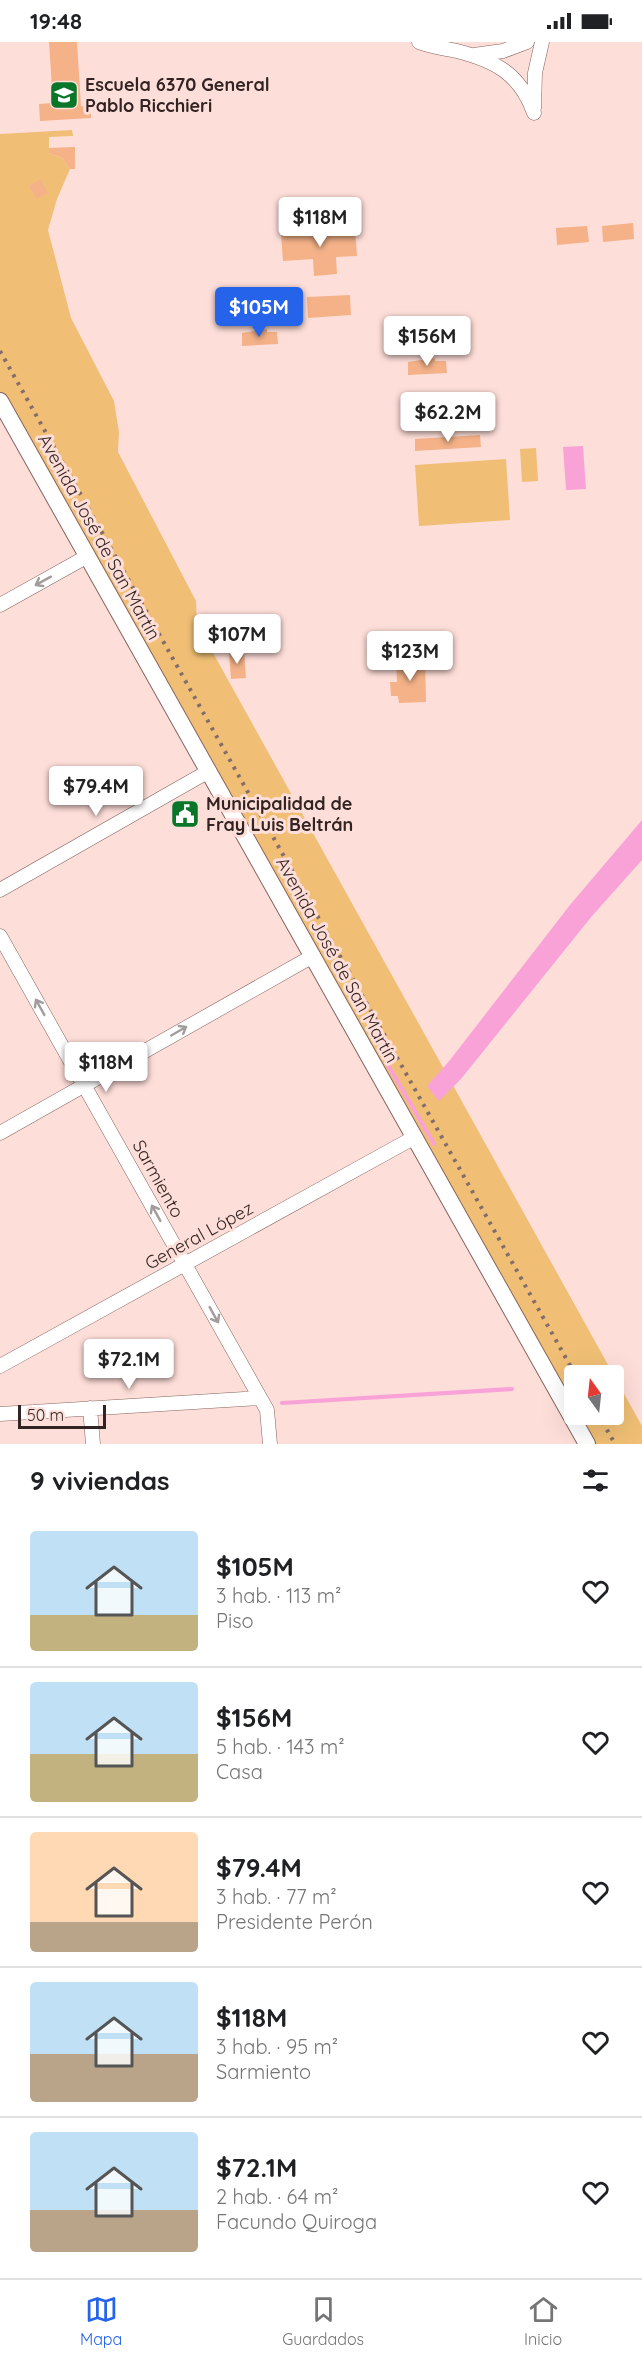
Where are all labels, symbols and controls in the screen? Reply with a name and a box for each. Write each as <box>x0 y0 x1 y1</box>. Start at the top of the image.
text: 19:48 <box>30 7 82 35</box>
place label: Escuela 6370 General Pablo Ricchieri <box>85 73 270 117</box>
school or university icon: Escuela 6370 General Pablo Ricchieri <box>48 79 80 111</box>
pin: $118M <box>278 197 362 248</box>
text: $118M <box>293 204 347 229</box>
pin: $105M <box>217 287 301 338</box>
text: $105M <box>229 294 289 319</box>
pin: $156M <box>385 316 469 367</box>
text: $156M <box>398 323 456 348</box>
pin: $62.2M <box>399 392 497 443</box>
text: $62.2M <box>414 399 482 424</box>
street label: Avenida José de San Martín <box>33 430 166 644</box>
one-way arrow <box>35 575 52 587</box>
pin: $107M <box>195 614 279 665</box>
text: $107M <box>208 621 266 646</box>
pin: $123M <box>368 631 452 682</box>
text: $123M <box>381 638 439 663</box>
pin: $79.4M <box>47 766 145 817</box>
text: $79.4M <box>63 773 129 798</box>
place label: Municipalidad de Fray Luis Beltrán <box>206 792 353 836</box>
public building icon: Municipalidad de Fray Luis Beltrán <box>169 798 201 830</box>
street label: Avenida José de San Martín <box>271 853 404 1067</box>
one-way arrow <box>34 999 46 1016</box>
one-way arrow <box>170 1025 187 1037</box>
pin: $118M <box>64 1042 148 1093</box>
text: $118M <box>79 1049 133 1074</box>
street label: Sarmiento <box>128 1136 189 1222</box>
street label: General López <box>141 1196 257 1275</box>
one-way arrow <box>150 1205 161 1223</box>
one-way arrow <box>208 1306 220 1323</box>
pin: $72.1M <box>80 1339 178 1390</box>
text: $72.1M <box>98 1346 160 1371</box>
north arrow <box>564 1365 624 1425</box>
map controls <box>564 1365 624 1425</box>
scale bar <box>18 1402 106 1430</box>
text: 50 m <box>27 1405 64 1425</box>
text: 9 viviendas <box>30 1464 170 1497</box>
icon: filters <box>579 1464 612 1497</box>
text: $105M <box>216 1550 294 1583</box>
icon: home <box>78 1555 150 1627</box>
icon: heart <box>579 1575 612 1608</box>
text: 3 hab. · 113 m² <box>216 1583 341 1608</box>
text: Piso <box>216 1608 254 1633</box>
text: $156M <box>216 1701 292 1734</box>
icon: home <box>78 1706 150 1778</box>
icon: heart <box>579 1726 612 1759</box>
text: 5 hab. · 143 m² <box>216 1734 345 1759</box>
text: Casa <box>216 1759 263 1784</box>
text: $79.4M <box>216 1851 302 1884</box>
icon: home <box>78 1856 150 1928</box>
icon: heart <box>579 1876 612 1909</box>
text: 3 hab. · 77 m² <box>216 1884 337 1909</box>
text: Presidente Perón <box>216 1909 373 1934</box>
text: $118M <box>216 2001 287 2034</box>
icon: home <box>78 2006 150 2078</box>
icon: heart <box>579 2026 612 2059</box>
text: 3 hab. · 95 m² <box>216 2034 338 2059</box>
text: Sarmiento <box>216 2059 311 2084</box>
text: $72.1M <box>216 2151 297 2184</box>
icon: home <box>78 2156 150 2228</box>
icon: heart <box>579 2176 612 2209</box>
text: 2 hab. · 64 m² <box>216 2184 338 2209</box>
text: Facundo Quiroga <box>216 2209 377 2234</box>
tab: Mapa <box>80 2293 122 2349</box>
tab: Guardados <box>282 2293 364 2349</box>
tab: Inicio <box>524 2293 562 2349</box>

